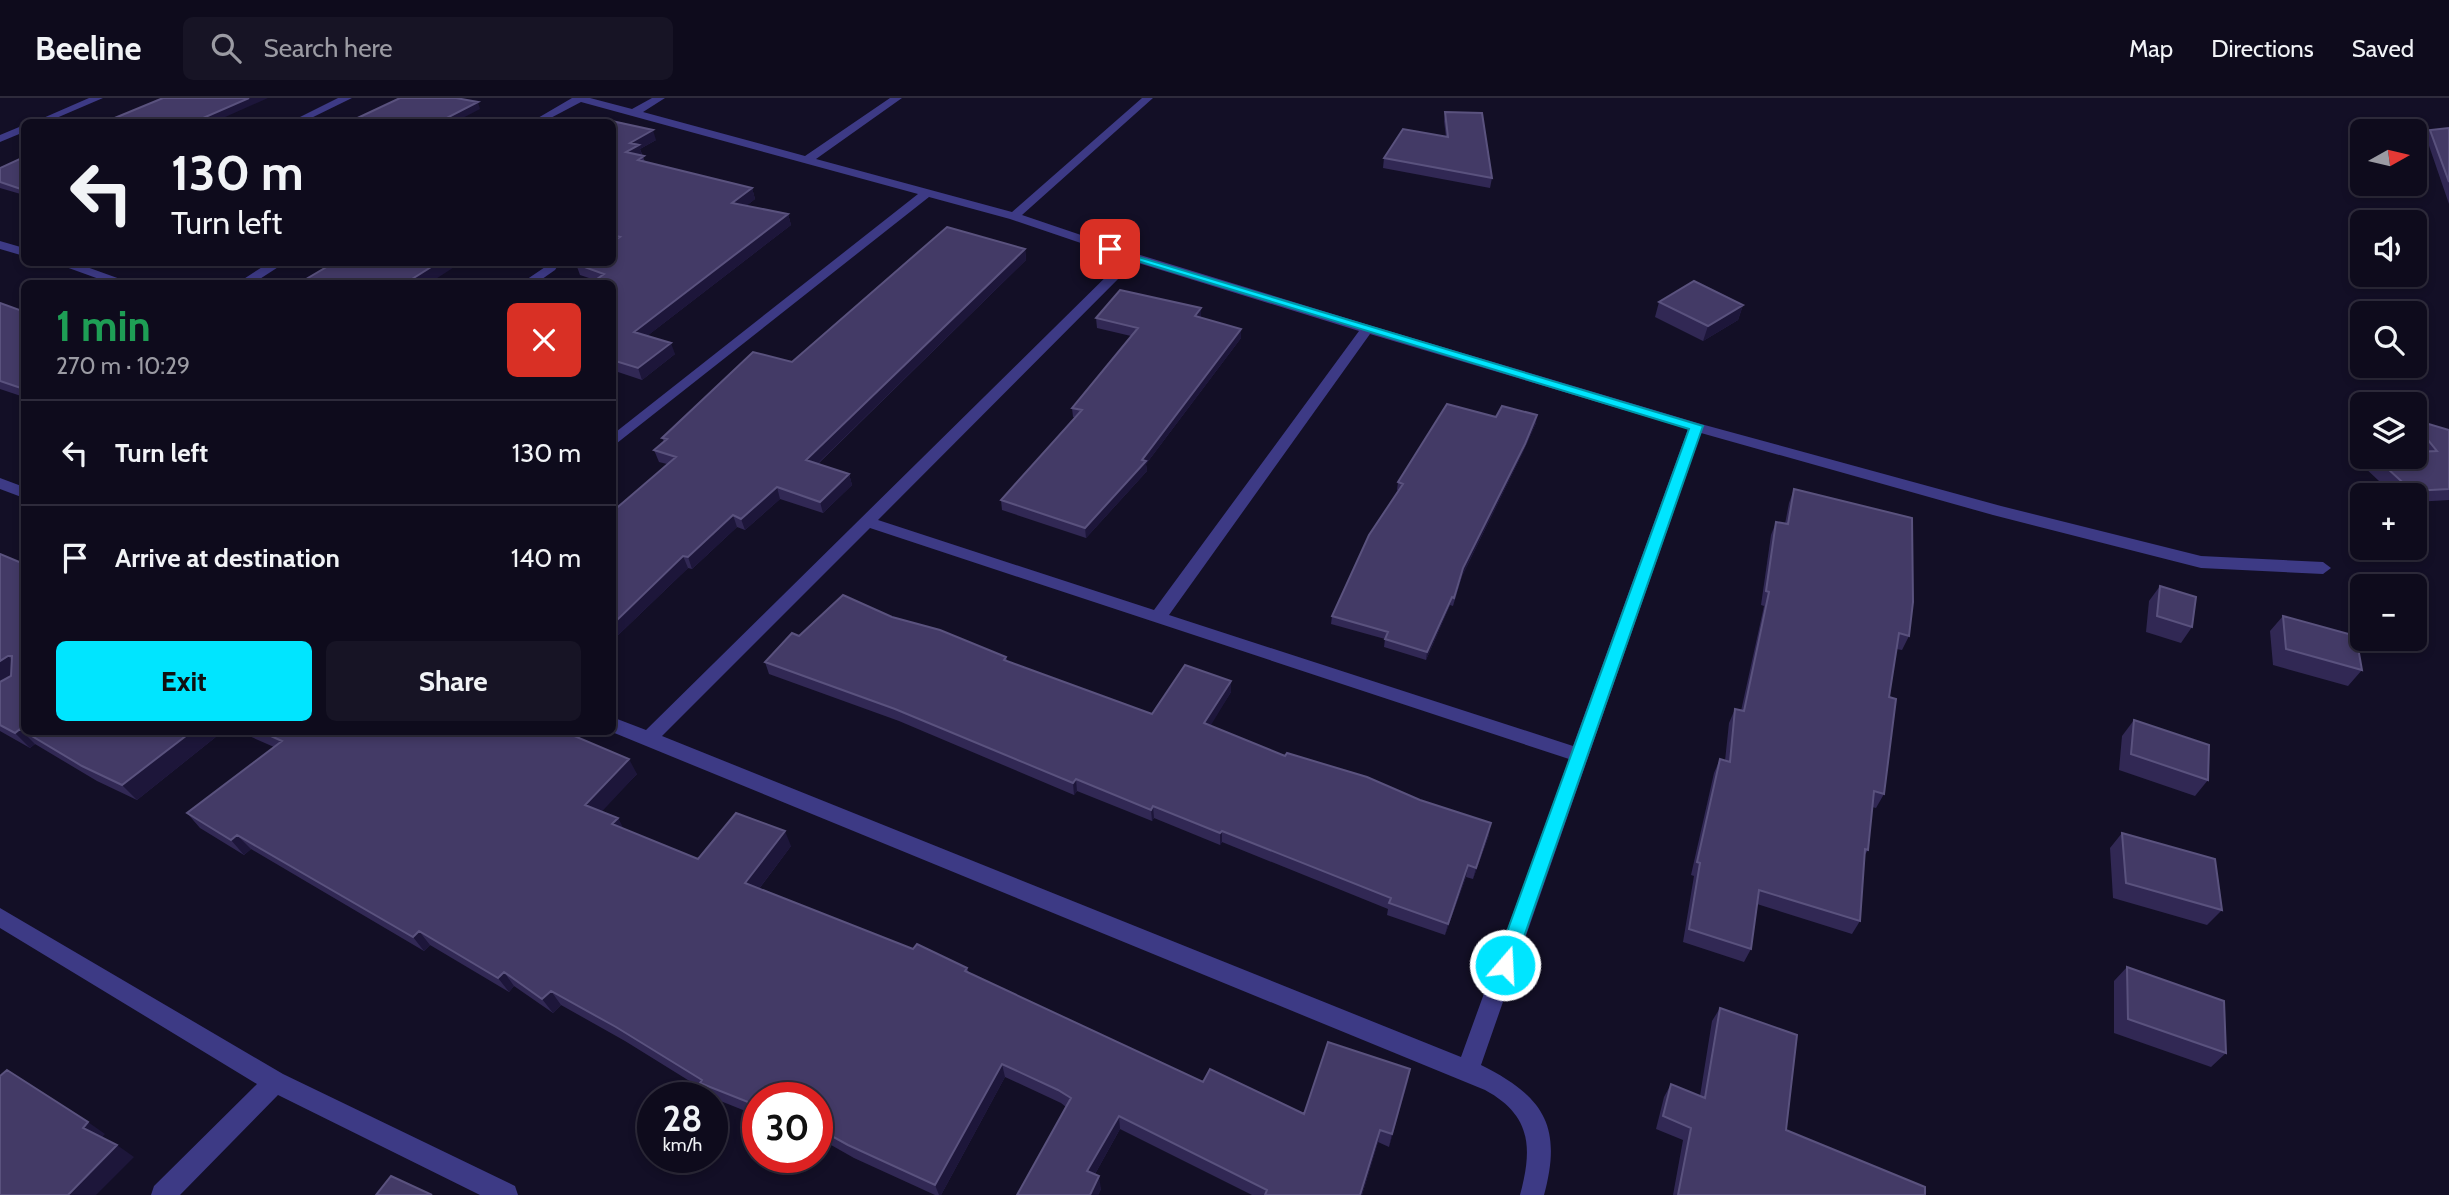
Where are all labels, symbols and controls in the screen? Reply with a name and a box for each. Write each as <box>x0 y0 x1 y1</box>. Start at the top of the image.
search box <box>183 17 673 80</box>
text: Beeline <box>35 28 141 68</box>
icon: search <box>207 29 245 67</box>
text: Search here <box>263 32 393 64</box>
text: Map <box>2129 34 2173 63</box>
text: Directions <box>2211 34 2314 63</box>
text: Saved <box>2352 34 2414 63</box>
north arrow <box>2350 119 2427 196</box>
map controls <box>2350 119 2427 651</box>
text: 130 m <box>171 143 304 202</box>
icon: left <box>56 147 147 238</box>
text: Turn left <box>171 203 282 242</box>
button: sound <box>2350 210 2427 287</box>
pin <box>1080 219 1140 279</box>
icon: arrive <box>1091 230 1129 268</box>
text: 1 min <box>56 300 151 352</box>
button: search <box>2350 301 2427 378</box>
button: close <box>507 303 581 377</box>
text: 270 m · 10:29 <box>56 352 190 380</box>
button: layers <box>2350 392 2427 469</box>
icon: left <box>56 434 94 472</box>
text: Turn left <box>115 437 208 469</box>
text: 130 m <box>512 437 581 469</box>
button: + <box>2350 483 2427 560</box>
icon: arrive <box>56 539 94 577</box>
text: Arrive at destination <box>115 542 340 574</box>
text: 140 m <box>511 542 581 574</box>
button: − <box>2350 574 2427 651</box>
button: Exit <box>56 641 312 721</box>
button: Share <box>326 641 581 721</box>
position arrow <box>1468 928 1542 1002</box>
speed limit sign: 30 <box>742 1082 833 1173</box>
text: 28 <box>663 1097 702 1140</box>
text: km/h <box>663 1134 702 1156</box>

